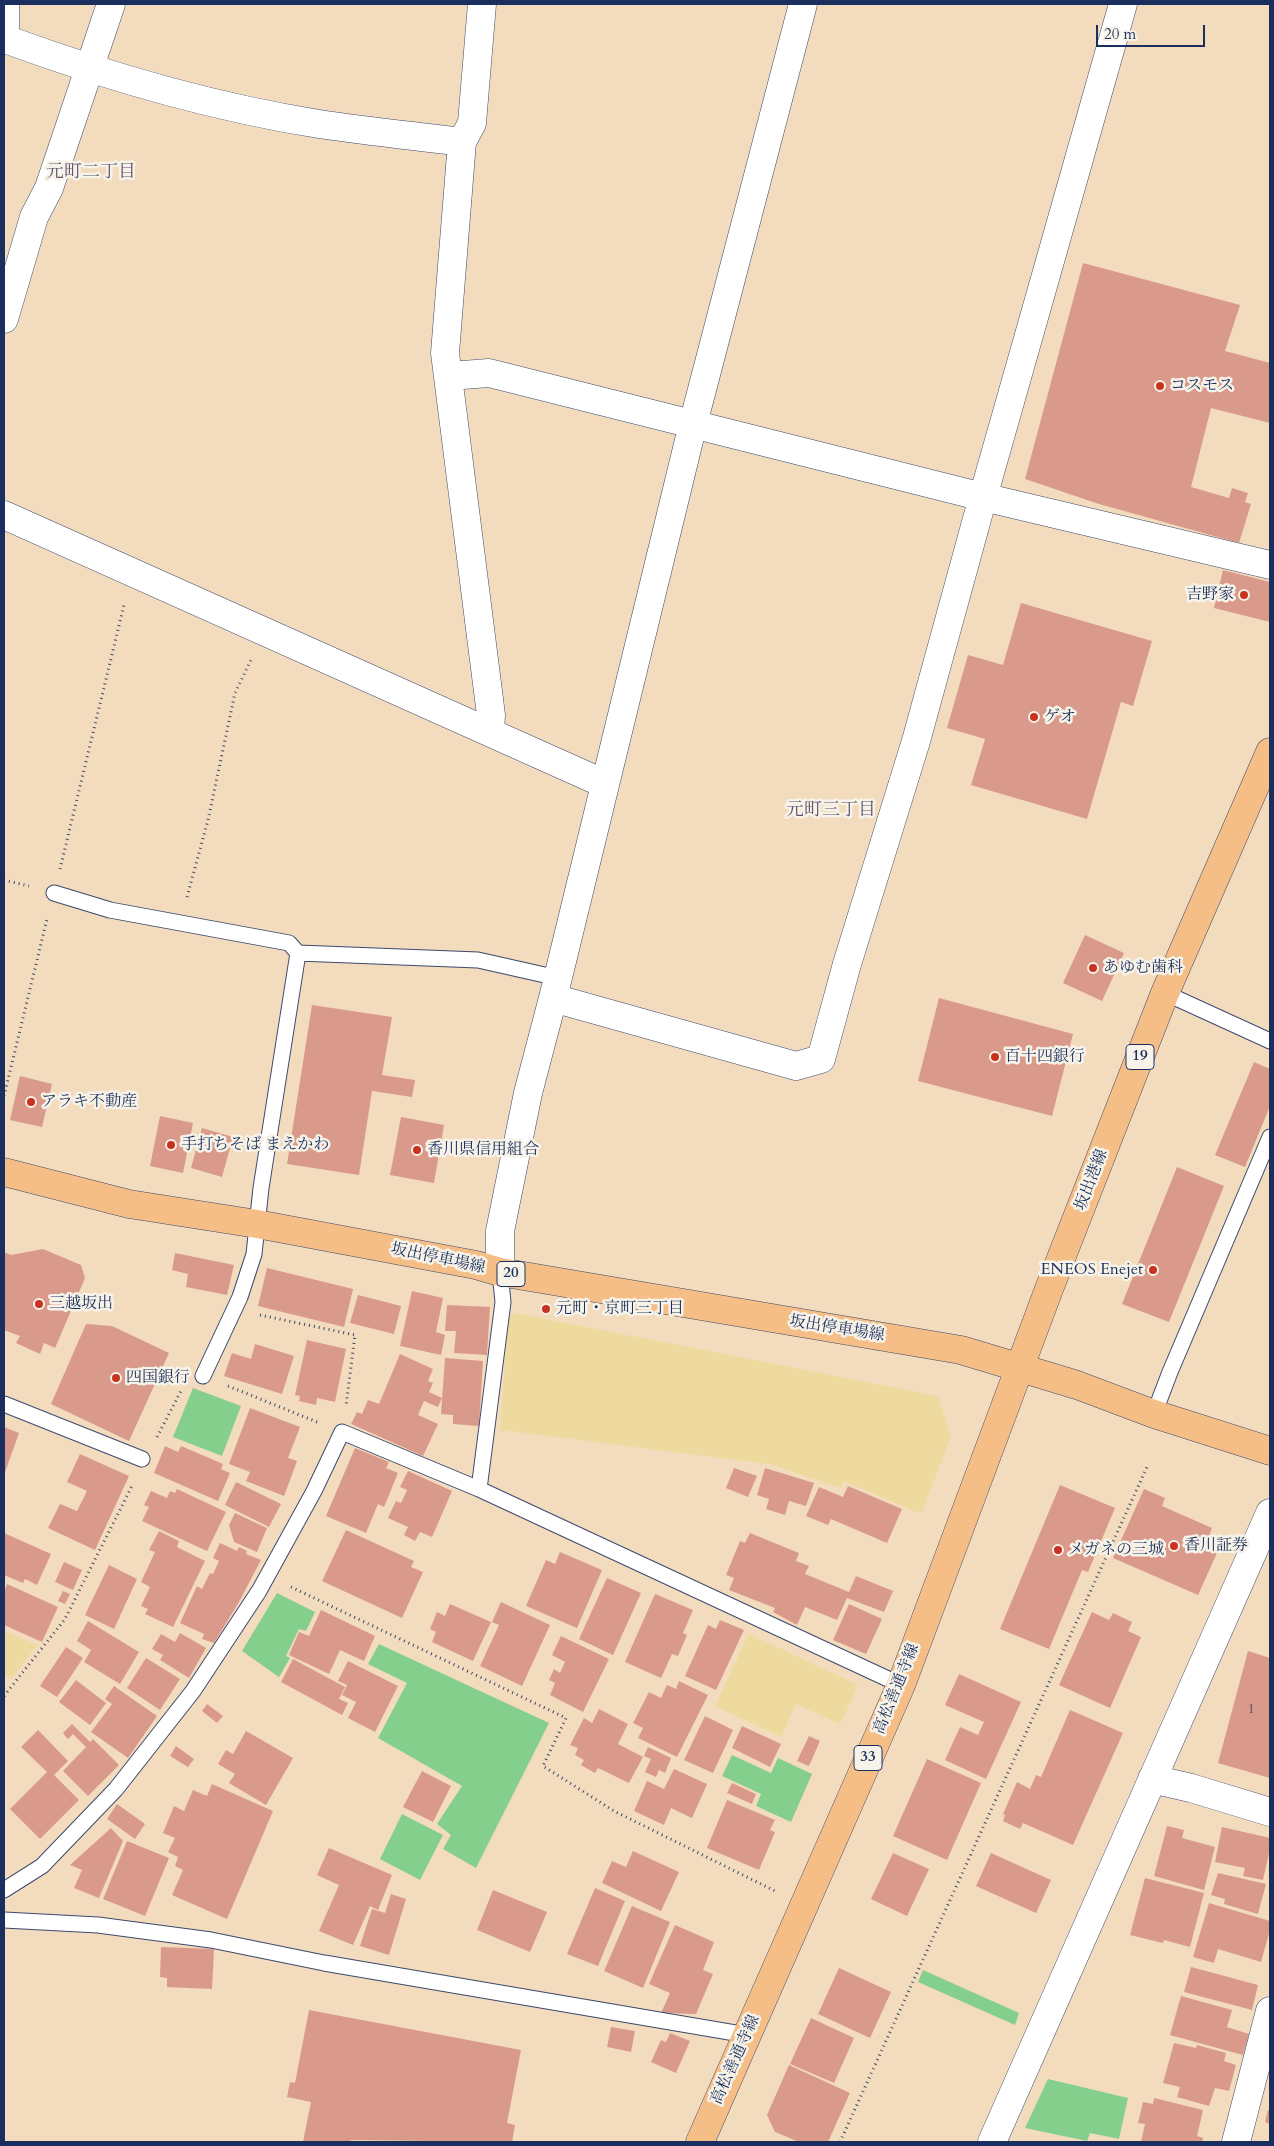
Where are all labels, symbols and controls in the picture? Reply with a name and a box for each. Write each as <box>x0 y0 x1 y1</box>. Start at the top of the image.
scale bar <box>1099 15 1208 47</box>
text: 20 m <box>1104 24 1136 44</box>
district label: 元町二丁目 <box>46 162 136 184</box>
place label: コスモス <box>1170 376 1234 396</box>
marker: コスモス <box>1154 380 1166 392</box>
place label: 吉野家 <box>1186 585 1234 605</box>
marker: 吉野家 <box>1238 589 1250 601</box>
place label: ゲオ <box>1044 707 1076 727</box>
marker: ゲオ <box>1028 711 1040 723</box>
district label: 元町三丁目 <box>786 800 876 822</box>
place label: あゆむ歯科 <box>1103 958 1183 978</box>
marker: あゆむ歯科 <box>1087 962 1099 974</box>
road number: 19 <box>1126 1044 1154 1070</box>
place label: 百十四銀行 <box>1005 1047 1085 1067</box>
marker: 百十四銀行 <box>989 1051 1001 1063</box>
place label: アラキ不動産 <box>41 1092 137 1112</box>
marker: アラキ不動産 <box>25 1096 37 1108</box>
place label: 手打ちそば まえかわ <box>181 1135 329 1155</box>
marker: 手打ちそば まえかわ <box>165 1139 177 1151</box>
place label: 香川県信用組合 <box>427 1140 539 1160</box>
marker: 香川県信用組合 <box>411 1144 423 1156</box>
street label: 坂出港線 <box>1072 1147 1112 1213</box>
street label: 坂出停車場線 <box>389 1240 487 1278</box>
place label: ENEOS Enejet <box>1040 1260 1143 1280</box>
road number: 20 <box>497 1262 525 1286</box>
marker: ENEOS Enejet <box>1147 1264 1159 1276</box>
place label: 三越坂出 <box>49 1294 113 1314</box>
marker: 三越坂出 <box>33 1298 45 1310</box>
place label: 元町・京町三丁目 <box>556 1299 684 1319</box>
marker: 元町・京町三丁目 <box>540 1303 552 1315</box>
street label: 坂出停車場線 <box>788 1312 886 1346</box>
place label: 四国銀行 <box>126 1368 190 1388</box>
marker: 四国銀行 <box>110 1372 122 1384</box>
place label: 香川証券 <box>1184 1536 1248 1556</box>
place label: メガネの三城 <box>1068 1540 1164 1560</box>
marker: 香川証券 <box>1168 1540 1180 1552</box>
marker: メガネの三城 <box>1052 1544 1064 1556</box>
street label: 高松善通寺線 <box>870 1641 924 1737</box>
house number: 1 <box>1247 1702 1255 1718</box>
road number: 33 <box>854 1746 882 1770</box>
street label: 高松善通寺線 <box>708 2012 764 2108</box>

